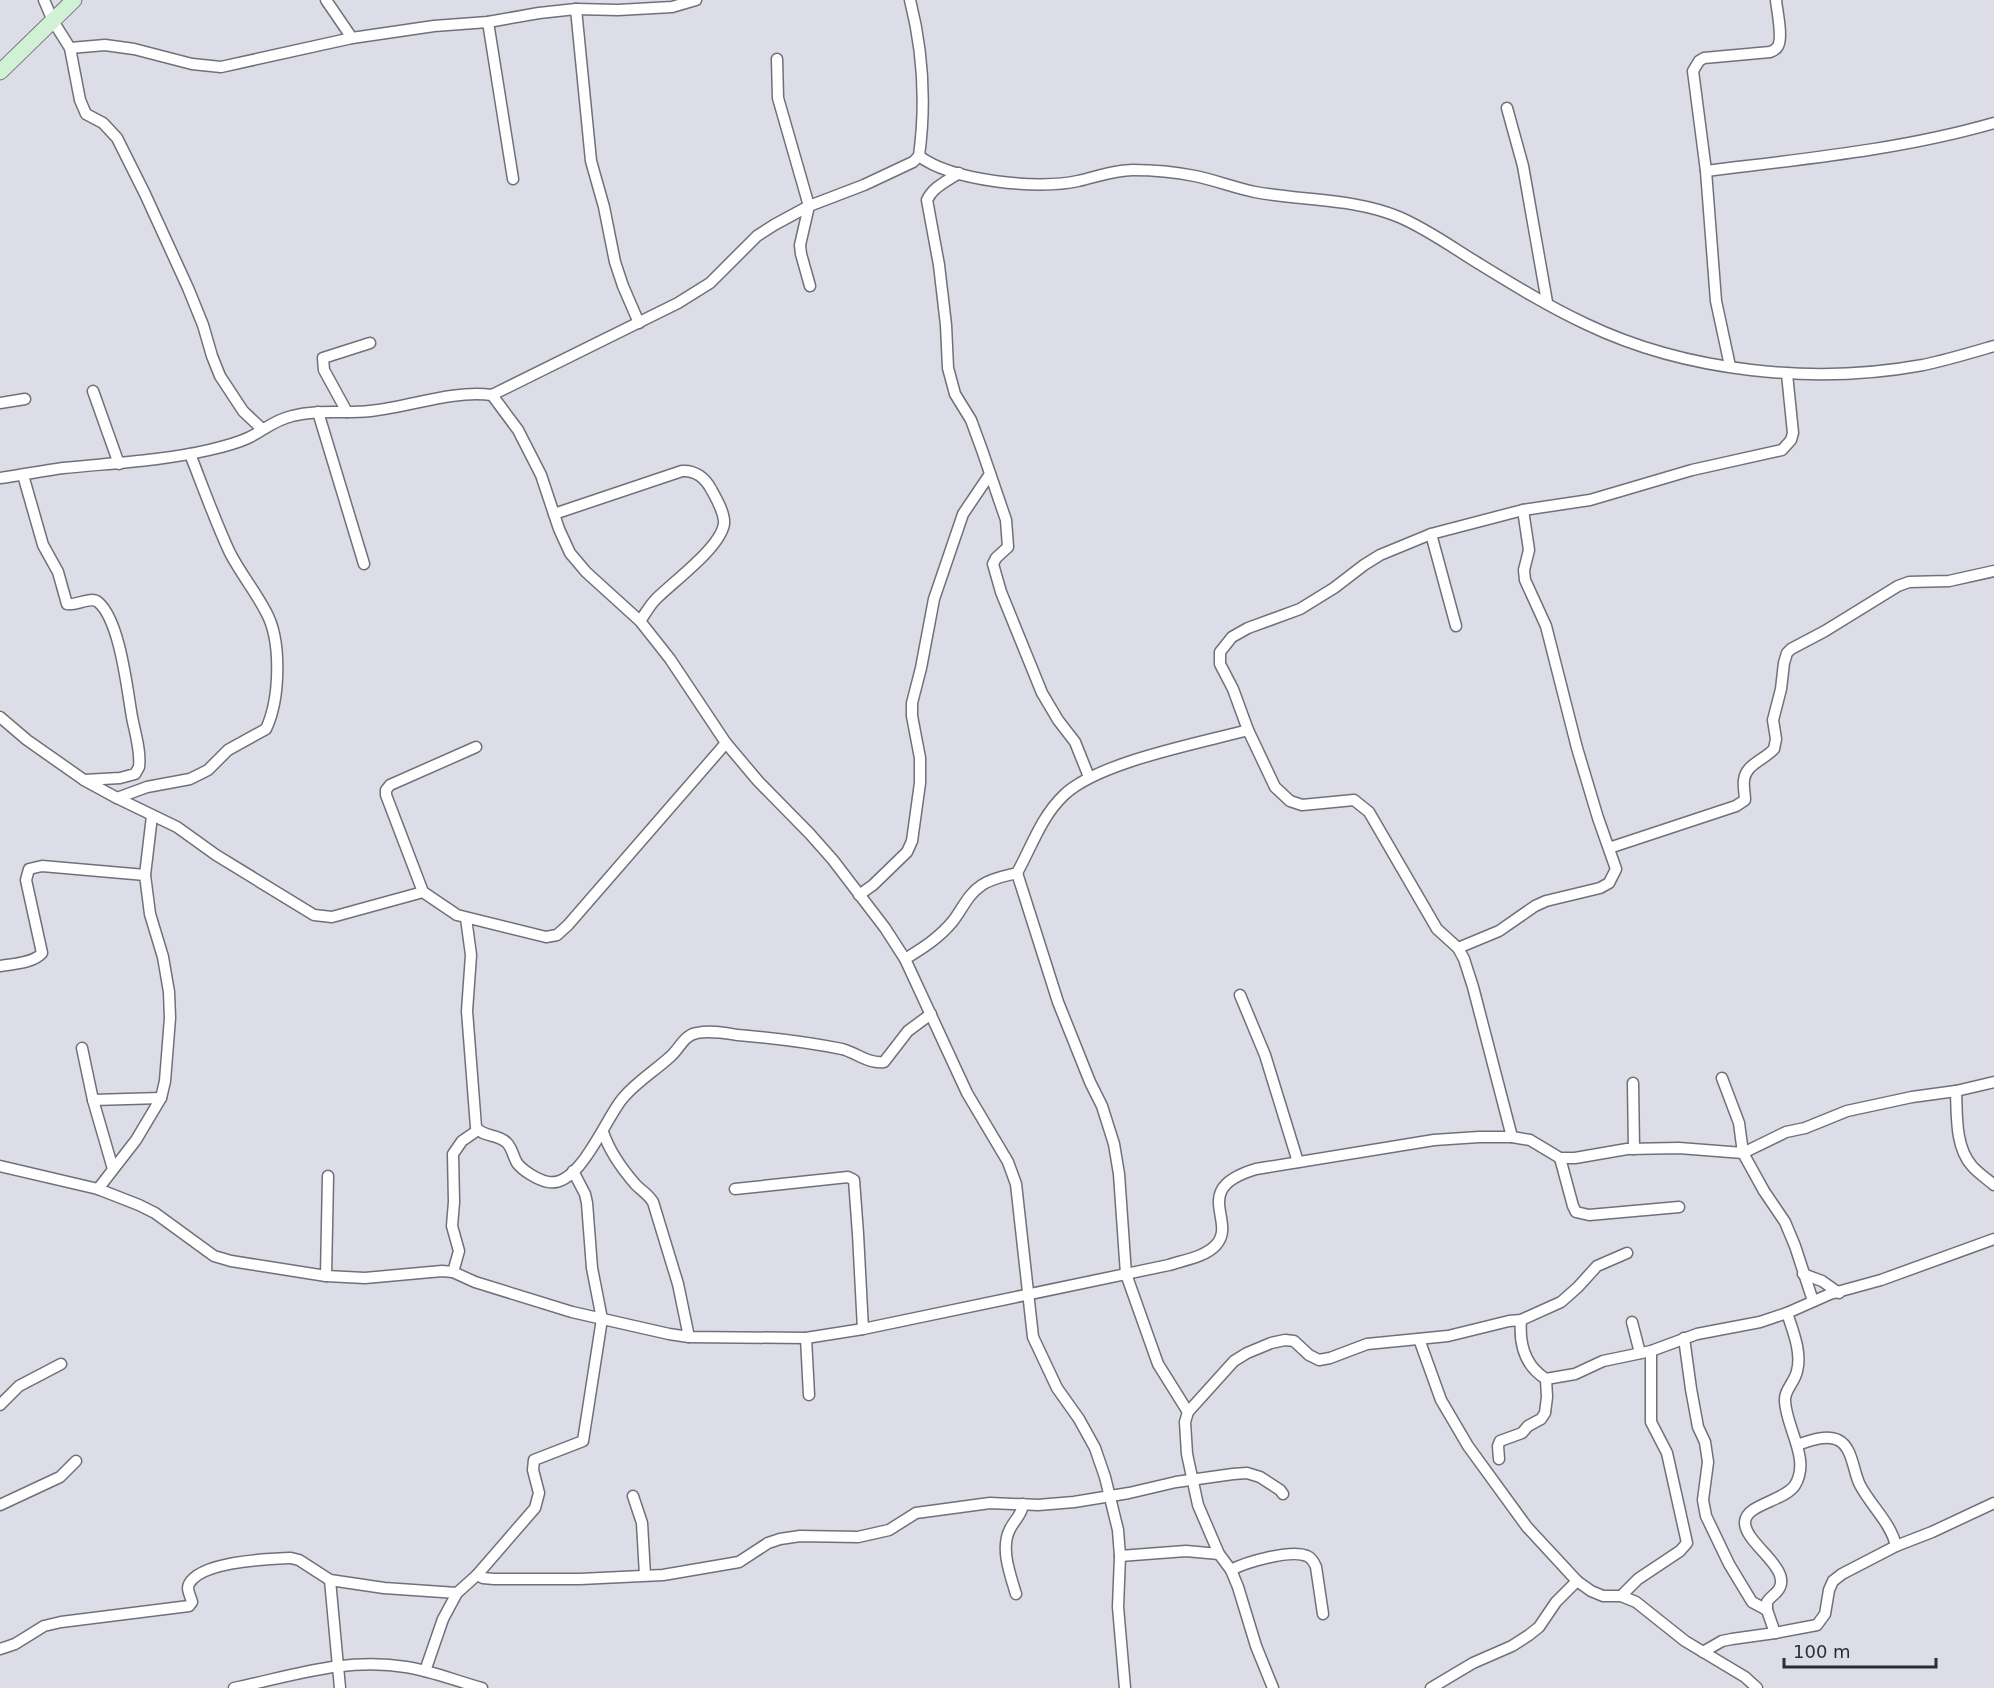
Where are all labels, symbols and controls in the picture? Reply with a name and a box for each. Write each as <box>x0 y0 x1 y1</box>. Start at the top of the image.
scale bar <box>1784 1631 1936 1669</box>
text: 100 m <box>1793 1641 1851 1662</box>

